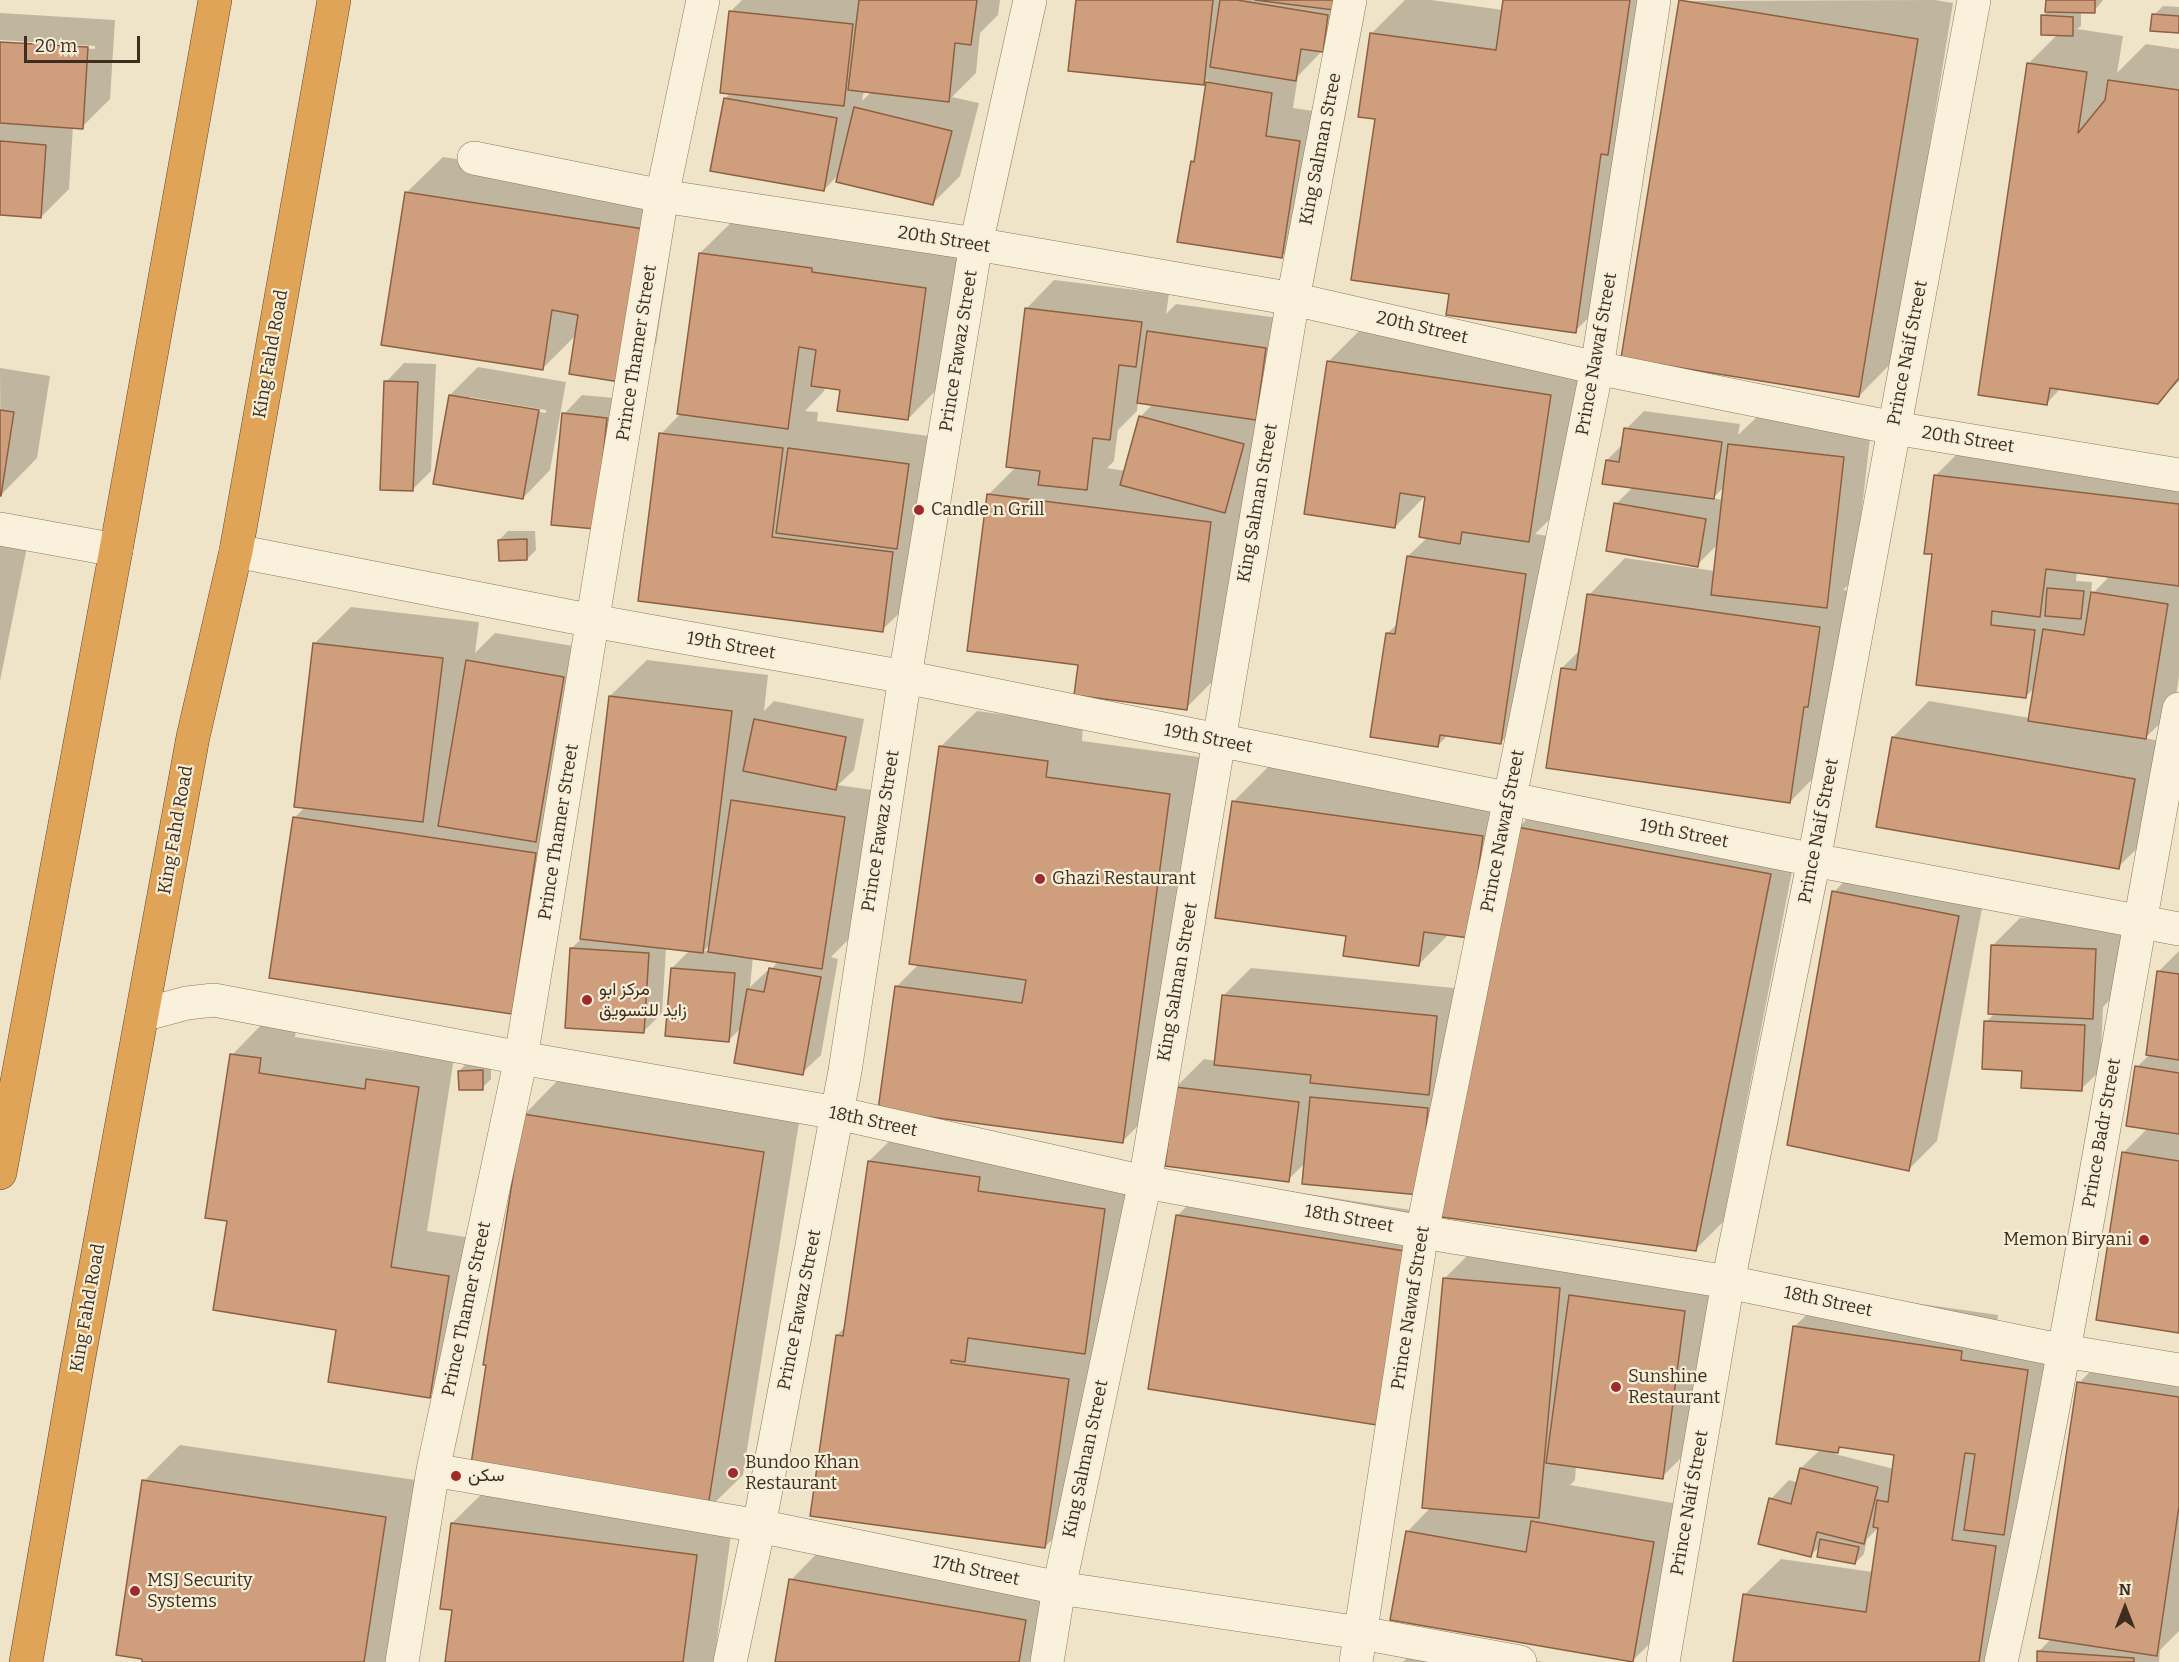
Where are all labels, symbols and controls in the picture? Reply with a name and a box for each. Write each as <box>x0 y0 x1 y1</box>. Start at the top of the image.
scale bar <box>27 24 142 62</box>
text: 20 m <box>35 35 77 57</box>
street label: King Salman Stree <box>1296 71 1346 227</box>
street label: 20th Street <box>896 222 992 258</box>
street label: Prince Thamer Street <box>612 263 662 443</box>
street label: Prince Fawaz Street <box>936 269 982 433</box>
street label: Prince Nawaf Street <box>1572 271 1622 437</box>
street label: Prince Naif Street <box>1883 279 1933 427</box>
street label: King Fahd Road <box>249 288 293 420</box>
street label: 20th Street <box>1374 307 1470 349</box>
street label: King Salman Street <box>1233 422 1283 584</box>
street label: 20th Street <box>1920 422 2016 458</box>
place label: Candle n Grill <box>931 499 1045 521</box>
marker: Candle n Grill <box>912 503 926 517</box>
street label: 19th Street <box>685 628 777 664</box>
street label: 19th Street <box>1162 720 1254 758</box>
street label: Prince Thamer Street <box>534 742 584 922</box>
street label: Prince Nawaf Street <box>1477 748 1529 914</box>
street label: Prince Fawaz Street <box>858 749 904 913</box>
street label: Prince Naif Street <box>1794 757 1844 905</box>
street label: King Fahd Road <box>154 764 198 896</box>
street label: 19th Street <box>1638 815 1730 853</box>
place label: Ghazi Restaurant <box>1052 868 1196 890</box>
marker: Ghazi Restaurant <box>1033 872 1047 886</box>
street label: King Salman Street <box>1153 901 1203 1063</box>
place label: مركز ابو زايد للتسويق <box>599 979 687 1022</box>
marker: مركز ابو زايد للتسويق <box>580 993 594 1007</box>
street label: Prince Badr Street <box>2078 1057 2126 1209</box>
street label: 18th Street <box>827 1102 919 1142</box>
street label: 18th Street <box>1303 1201 1395 1237</box>
street label: Prince Thamer Street <box>438 1220 496 1398</box>
street label: Prince Nawaf Street <box>1387 1225 1435 1391</box>
street label: Prince Fawaz Street <box>774 1228 826 1392</box>
place label: Memon Biryani <box>2003 1229 2132 1251</box>
marker: Memon Biryani <box>2137 1233 2151 1247</box>
street label: King Fahd Road <box>66 1242 110 1374</box>
street label: 18th Street <box>1782 1282 1874 1322</box>
place label: Sunshine Restaurant <box>1628 1366 1720 1408</box>
street label: King Salman Street <box>1059 1378 1113 1540</box>
marker: Sunshine Restaurant <box>1609 1380 1623 1394</box>
street label: Prince Naif Street <box>1667 1429 1713 1577</box>
place label: Bundoo Khan Restaurant <box>745 1452 859 1494</box>
place label: سكن <box>468 1465 504 1487</box>
marker: Bundoo Khan Restaurant <box>726 1466 740 1480</box>
marker: سكن <box>449 1469 463 1483</box>
street label: 17th Street <box>931 1551 1021 1591</box>
place label: MSJ Security Systems <box>147 1570 253 1612</box>
north arrow <box>2095 1578 2155 1638</box>
text: N <box>2119 1580 2131 1599</box>
marker: MSJ Security Systems <box>128 1584 142 1598</box>

